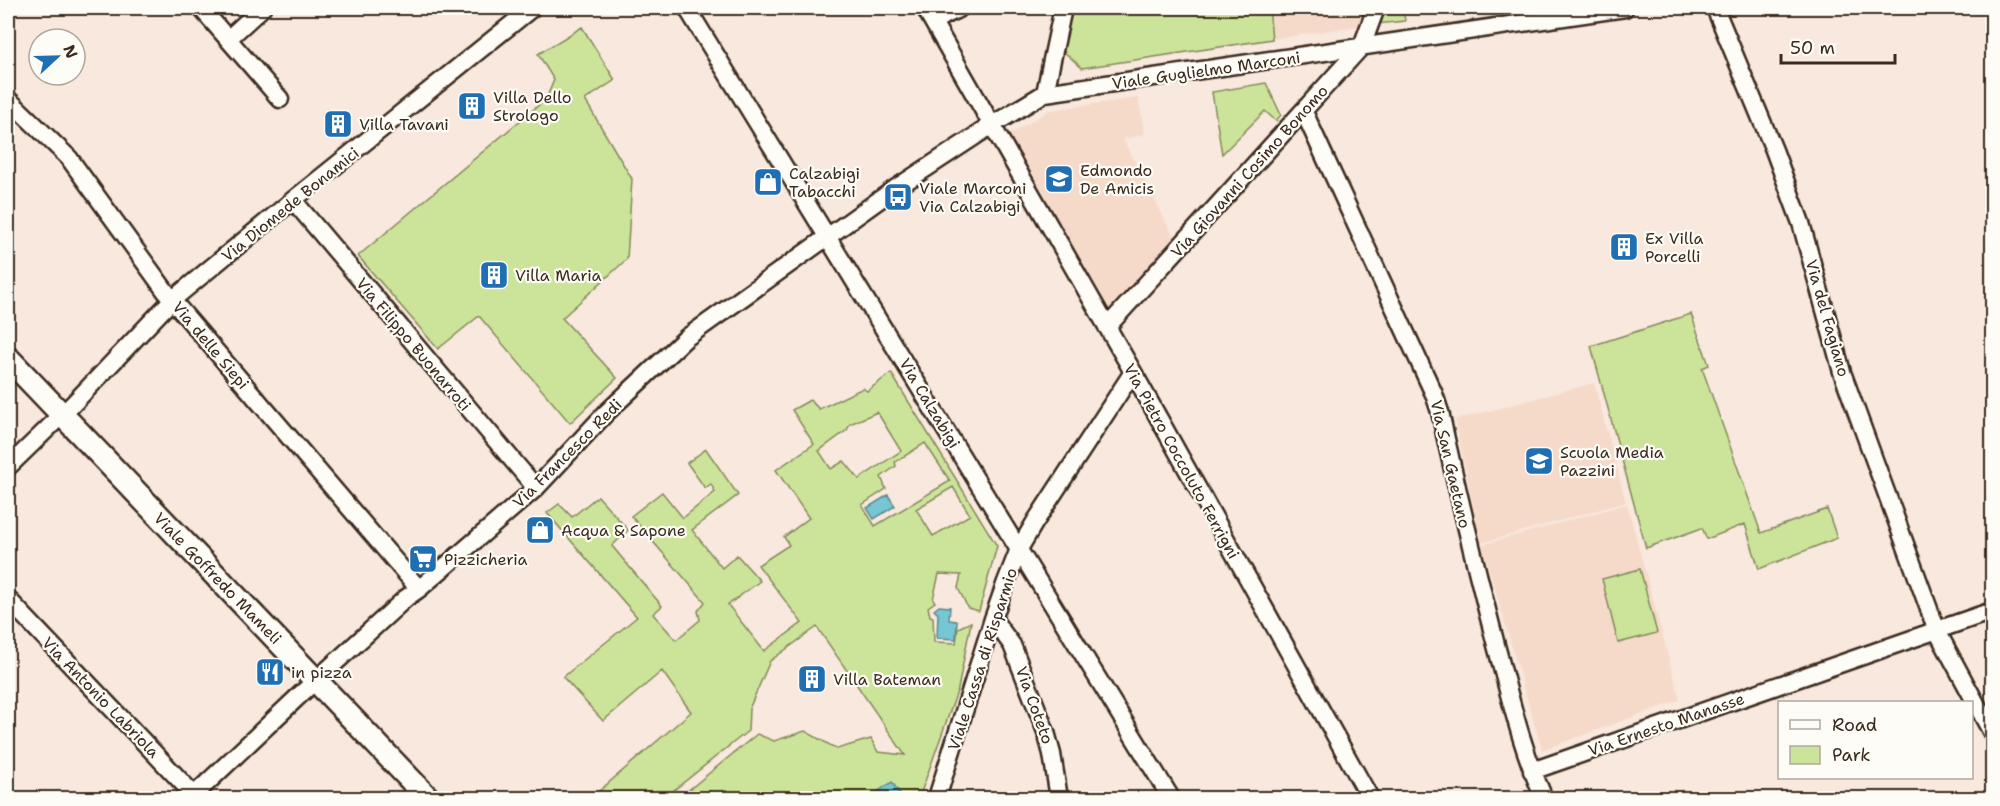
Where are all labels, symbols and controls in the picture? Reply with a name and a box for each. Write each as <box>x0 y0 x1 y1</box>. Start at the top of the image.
north arrow <box>27 27 87 87</box>
scale bar <box>1781 27 1895 65</box>
text: 50 m <box>1790 36 1835 60</box>
text: N <box>58 42 83 61</box>
street label: Viale Guglielmo Marconi <box>1110 47 1302 94</box>
street label: Via Giovanni Cosimo Bonomo <box>1166 81 1333 262</box>
place label: Villa Dello Strologo <box>493 87 571 126</box>
building icon: Villa Dello Strologo <box>456 90 488 122</box>
building icon: Villa Tavani <box>322 108 354 140</box>
place label: Villa Tavani <box>359 114 449 135</box>
street label: Via Diomede Bonamici <box>217 142 363 266</box>
place label: Edmondo De Amicis <box>1080 160 1154 199</box>
place label: Calzabigi Tabacchi <box>789 163 860 202</box>
school or university icon: Edmondo De Amicis <box>1043 163 1075 195</box>
shop icon: Calzabigi Tabacchi <box>752 166 784 198</box>
place label: Viale Marconi Via Calzabigi <box>919 178 1027 217</box>
bus stop icon: Viale Marconi Via Calzabigi <box>882 181 914 213</box>
place label: Ex Villa Porcelli <box>1645 228 1703 267</box>
building icon: Ex Villa Porcelli <box>1608 231 1640 263</box>
street label: Via del Fagiano <box>1801 257 1854 379</box>
building icon: Villa Maria <box>478 259 510 291</box>
place label: Villa Maria <box>515 265 602 286</box>
street label: Via Filippo Buonarroti <box>351 273 476 416</box>
street label: Via delle Siepi <box>168 297 254 394</box>
street label: Via Calzabigi <box>894 354 965 452</box>
street label: Via Pietro Coccoluto Ferrigni <box>1119 360 1244 563</box>
street label: Via Francesco Redi <box>508 394 626 512</box>
street label: Via San Gaetano <box>1426 398 1475 530</box>
place label: Scuola Media Pazzini <box>1560 442 1664 481</box>
school or university icon: Scuola Media Pazzini <box>1523 445 1555 477</box>
street label: Viale Goffredo Mameli <box>149 508 286 649</box>
shop icon: Acqua & Sapone <box>524 514 556 546</box>
place label: Acqua & Sapone <box>561 520 686 541</box>
supermarket icon: Pizzicheria <box>407 543 439 575</box>
place label: Pizzicheria <box>444 549 527 570</box>
street label: Viale Cassa di Risparmio <box>943 565 1022 753</box>
street label: Via Antonio Labriola <box>37 632 164 762</box>
restaurant icon: in pizza <box>254 656 286 688</box>
place label: in pizza <box>291 662 352 683</box>
building icon: Villa Bateman <box>796 663 828 695</box>
street label: Via Coteto <box>1011 663 1058 747</box>
place label: Villa Bateman <box>833 669 941 690</box>
street label: Via Ernesto Manasse <box>1585 688 1747 761</box>
legend <box>1778 701 1973 779</box>
text: Road <box>1832 713 1877 737</box>
text: Park <box>1832 743 1871 767</box>

